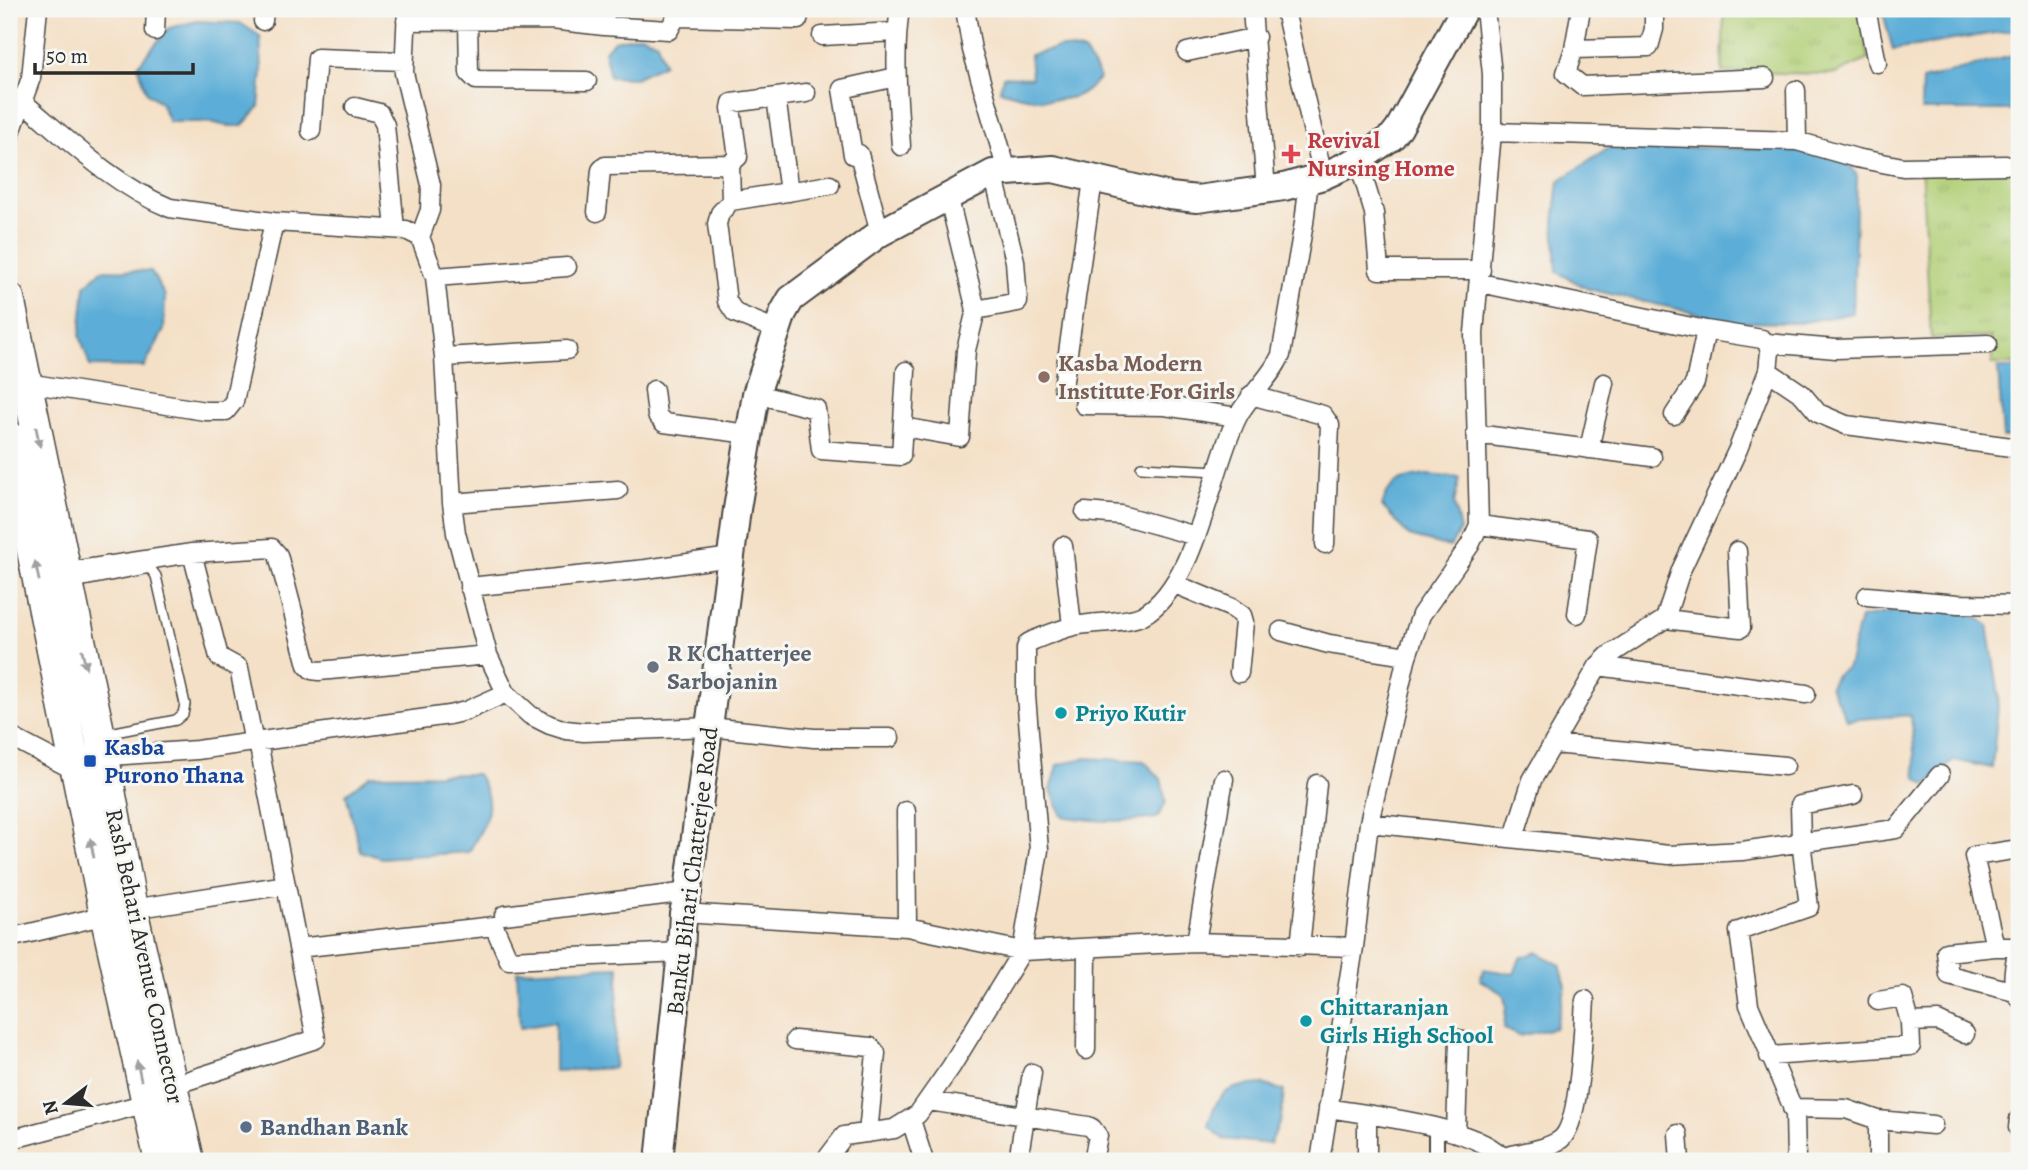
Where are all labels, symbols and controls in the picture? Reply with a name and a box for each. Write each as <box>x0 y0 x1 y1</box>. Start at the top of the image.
scale bar <box>35 32 192 76</box>
text: 50 m <box>46 42 88 70</box>
place label: Revival Nursing Home <box>1307 124 1455 184</box>
marker: Revival Nursing Home <box>1281 144 1301 164</box>
place label: Kasba Modern Institute For Girls <box>1058 347 1235 407</box>
marker: Kasba Modern Institute For Girls <box>1036 369 1052 385</box>
one-way arrow <box>33 426 44 448</box>
one-way arrow <box>31 560 42 582</box>
place label: R K Chatterjee Sarbojanin <box>667 637 812 697</box>
one-way arrow <box>79 648 90 670</box>
marker: R K Chatterjee Sarbojanin <box>645 659 661 675</box>
place label: Priyo Kutir <box>1075 697 1186 729</box>
marker: Priyo Kutir <box>1053 705 1069 721</box>
street label: Banku Bihari Chatterjee Road <box>658 725 726 1017</box>
place label: Kasba Purono Thana <box>104 731 245 791</box>
marker: Kasba Purono Thana <box>82 753 98 769</box>
street label: Rash Behari Avenue Connector <box>98 805 192 1107</box>
one-way arrow <box>86 837 97 859</box>
place label: Chittaranjan Girls High School <box>1320 991 1494 1051</box>
marker: Chittaranjan Girls High School <box>1298 1013 1314 1029</box>
one-way arrow <box>134 1060 145 1082</box>
north arrow <box>32 1068 102 1138</box>
text: N <box>36 1097 65 1118</box>
place label: Bandhan Bank <box>260 1111 408 1143</box>
marker: Bandhan Bank <box>238 1119 254 1135</box>

